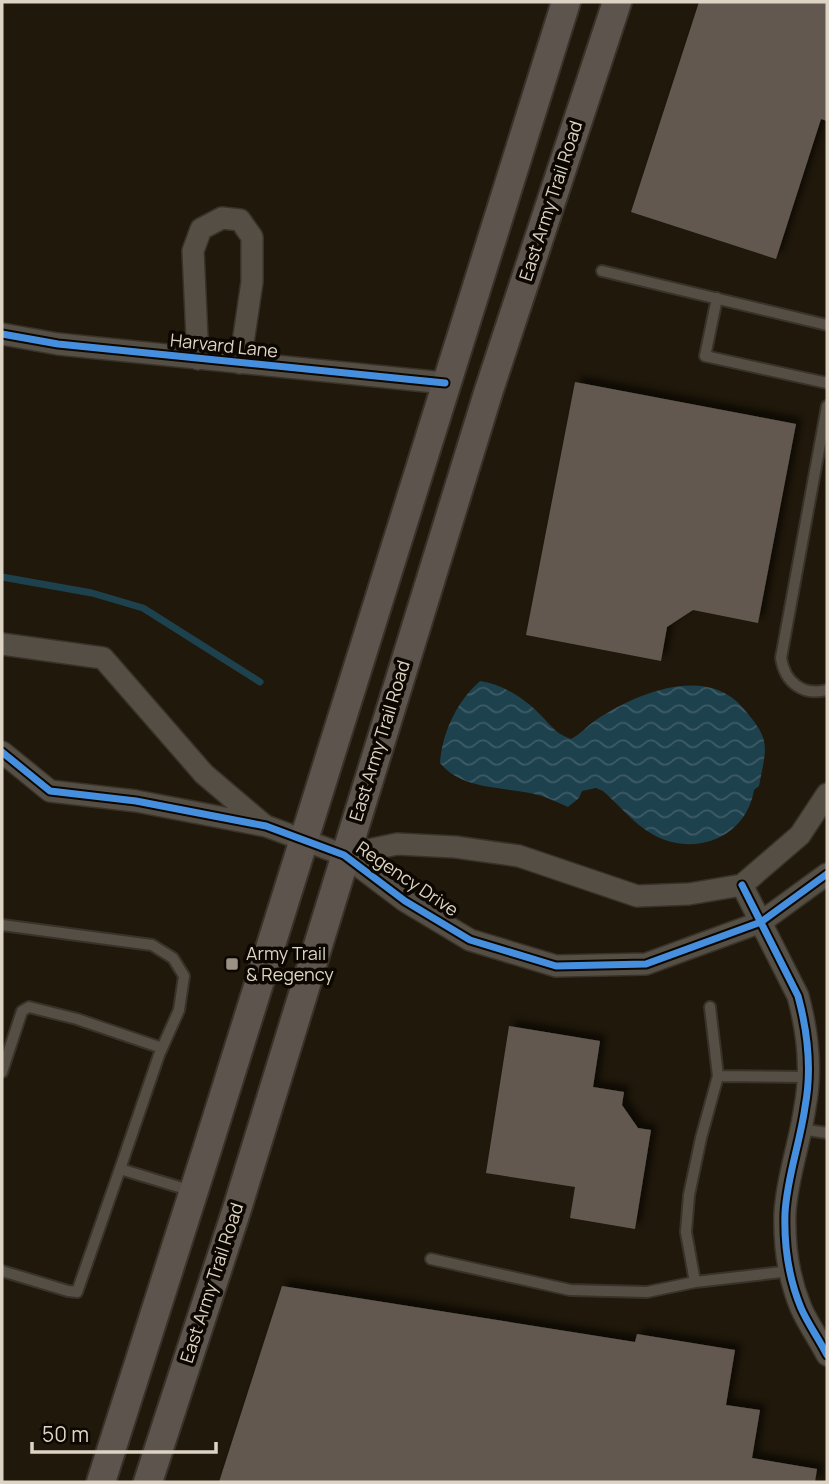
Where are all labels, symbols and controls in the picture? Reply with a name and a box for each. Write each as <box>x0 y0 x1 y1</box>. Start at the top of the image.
street label: East Army Trail Road <box>513 118 587 284</box>
street label: Harvard Lane <box>169 327 279 363</box>
street label: East Army Trail Road <box>343 657 415 824</box>
street label: Regency Drive <box>352 835 463 921</box>
place label: Army Trail & Regency <box>246 941 334 986</box>
marker: Army Trail & Regency <box>224 956 240 972</box>
street label: East Army Trail Road <box>174 1200 248 1366</box>
scale bar <box>32 1410 215 1454</box>
text: 50 m <box>42 1420 89 1448</box>

